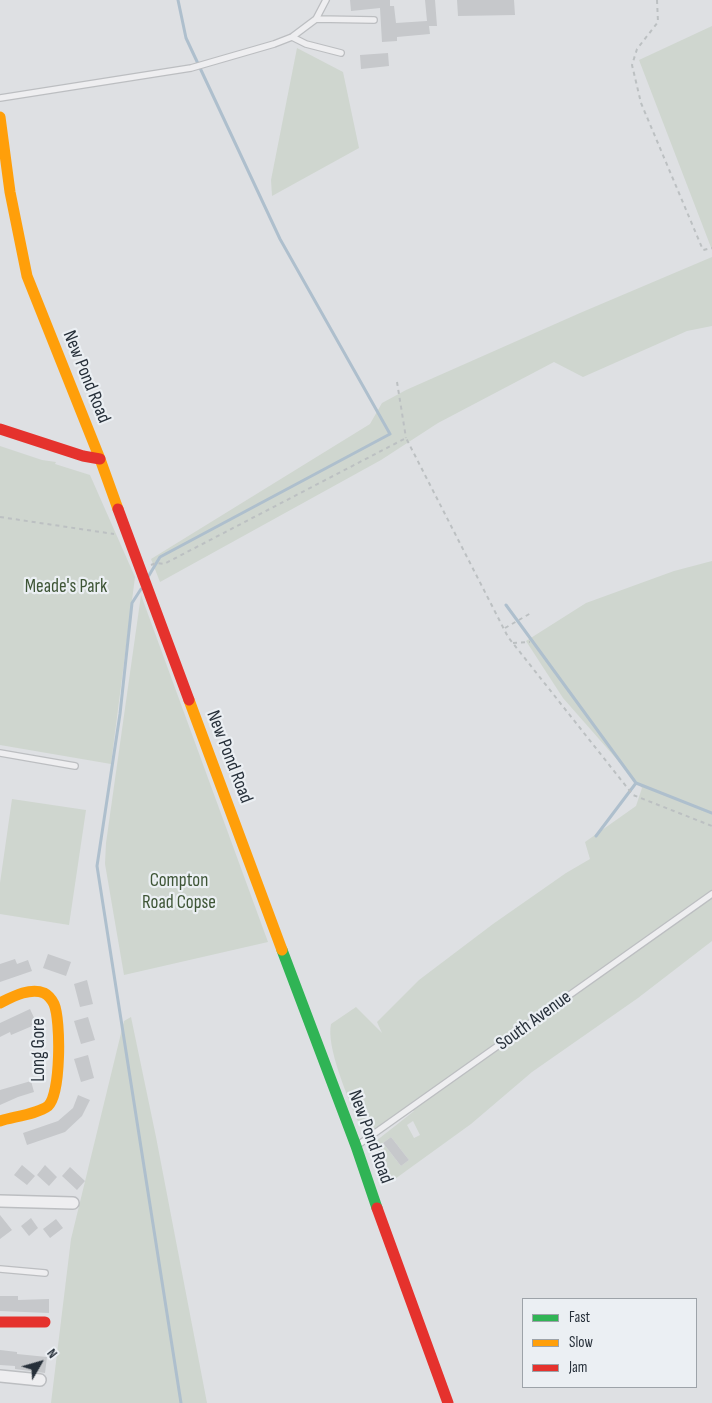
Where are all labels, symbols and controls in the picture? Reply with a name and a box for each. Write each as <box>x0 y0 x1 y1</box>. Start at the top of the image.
street label: New Pond Road <box>57 327 115 427</box>
park label: Meade's Park <box>25 576 107 598</box>
street label: New Pond Road <box>201 707 257 807</box>
park label: Compton Road Copse <box>142 870 216 914</box>
street label: South Avenue <box>492 986 576 1056</box>
street label: Long Gore <box>28 1018 50 1082</box>
street label: New Pond Road <box>343 1087 397 1187</box>
legend <box>522 1298 697 1388</box>
text: Fast <box>569 1308 590 1327</box>
text: Slow <box>569 1333 593 1352</box>
north arrow <box>15 1338 65 1388</box>
text: N <box>43 1345 61 1362</box>
text: Jam <box>569 1358 587 1377</box>

